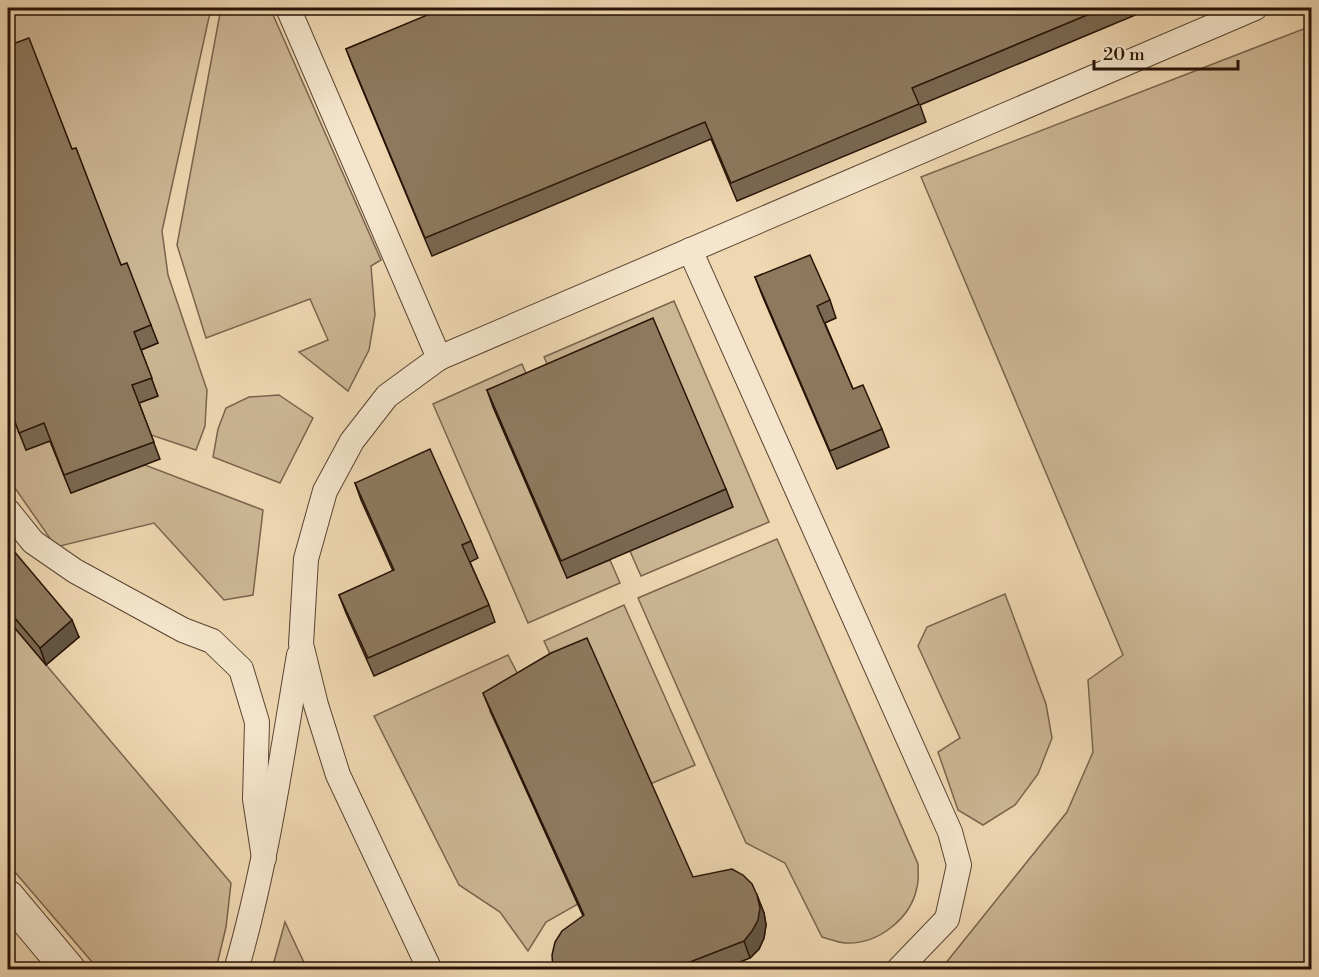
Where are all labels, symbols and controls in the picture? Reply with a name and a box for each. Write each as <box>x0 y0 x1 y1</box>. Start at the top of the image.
scale bar <box>1094 33 1238 71</box>
text: 20 m <box>1103 43 1145 66</box>

